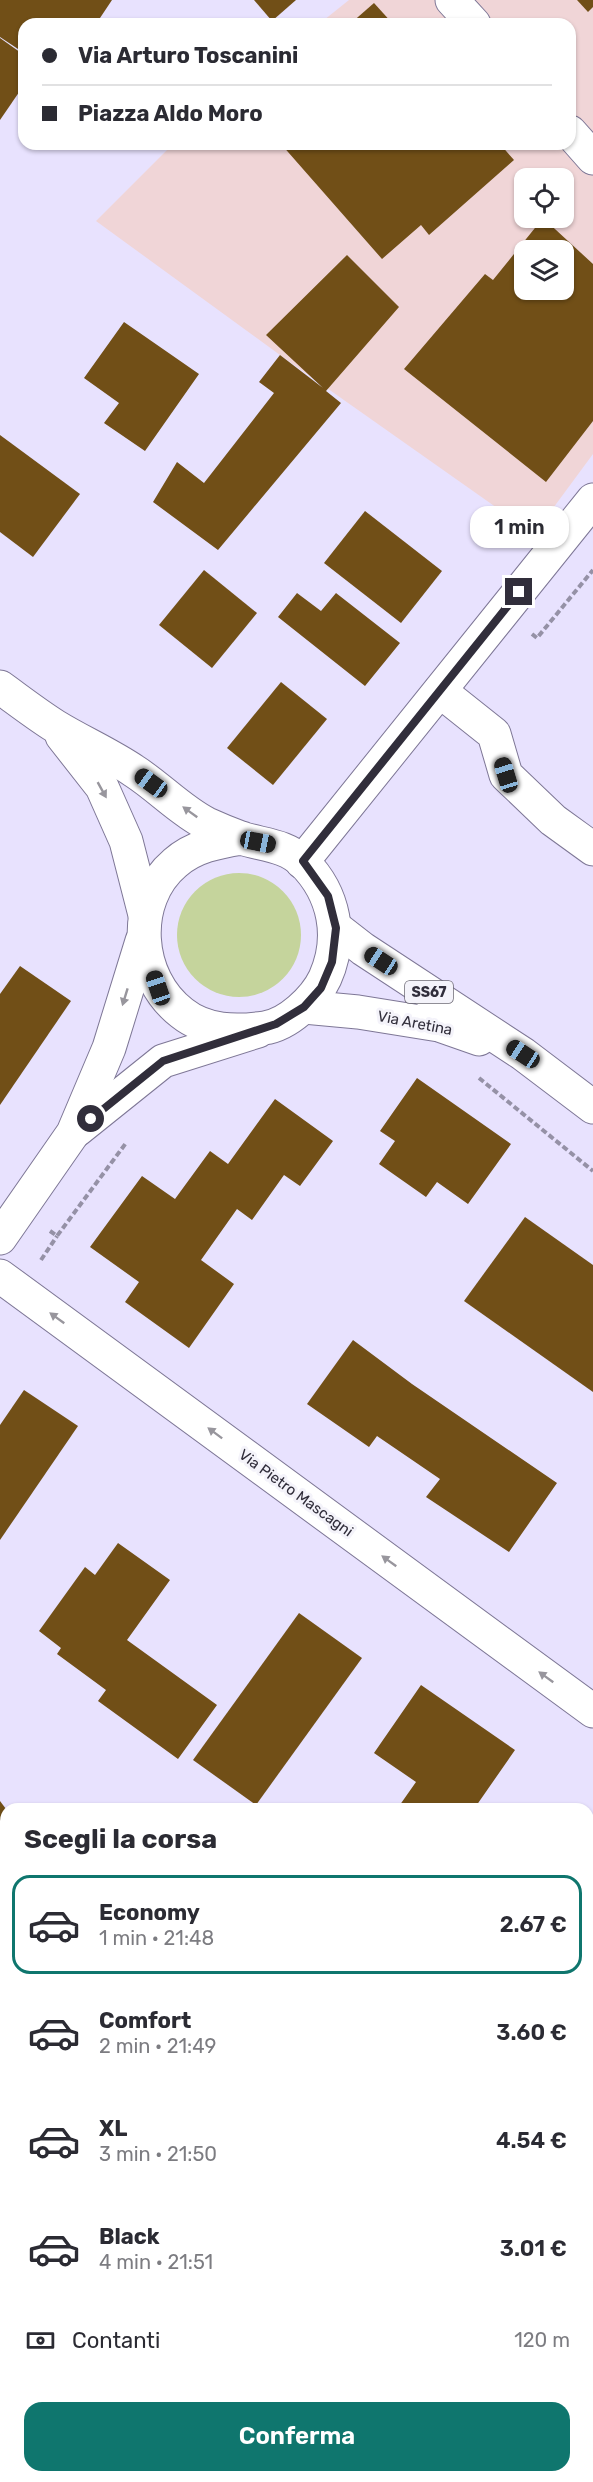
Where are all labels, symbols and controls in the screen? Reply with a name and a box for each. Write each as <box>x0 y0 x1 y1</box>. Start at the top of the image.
text: Via Arturo Toscanini <box>78 42 298 69</box>
text: Piazza Aldo Moro <box>78 100 263 127</box>
map controls <box>514 168 574 300</box>
button: locate <box>514 168 574 228</box>
button: layers <box>514 240 574 300</box>
callout: 1 min <box>470 505 568 547</box>
text: 1 min <box>494 515 545 539</box>
route end <box>505 578 532 605</box>
car <box>492 755 520 795</box>
car <box>131 765 171 801</box>
one-way arrow <box>97 782 107 799</box>
one-way arrow <box>183 806 199 818</box>
car <box>239 830 277 854</box>
car <box>361 944 401 978</box>
car <box>144 968 172 1008</box>
road number: SS67 <box>405 981 453 1003</box>
one-way arrow <box>120 988 129 1006</box>
street label: Via Aretina <box>376 1007 454 1039</box>
car <box>503 1037 543 1071</box>
route start <box>77 1105 104 1132</box>
one-way arrow <box>50 1312 66 1324</box>
one-way arrow <box>207 1427 223 1439</box>
street label: Via Pietro Mascagni <box>235 1446 357 1540</box>
one-way arrow <box>381 1555 397 1567</box>
one-way arrow <box>538 1671 553 1683</box>
text: Scegli la corsa <box>24 1823 217 1855</box>
icon: car <box>27 1898 81 1952</box>
text: Economy <box>99 1899 200 1926</box>
text: 2.67 € <box>500 1911 567 1938</box>
text: 1 min · 21:48 <box>99 1926 214 1950</box>
icon: car <box>27 2006 81 2060</box>
text: Comfort <box>99 2007 191 2034</box>
text: 3.60 € <box>496 2019 567 2046</box>
text: 2 min · 21:49 <box>99 2034 216 2058</box>
icon: car <box>27 2114 81 2168</box>
text: XL <box>99 2115 127 2142</box>
text: 4.54 € <box>496 2127 567 2154</box>
text: 3 min · 21:50 <box>99 2142 217 2166</box>
icon: car <box>27 2222 81 2276</box>
text: Black <box>99 2223 160 2250</box>
text: 3.01 € <box>500 2235 567 2262</box>
text: 4 min · 21:51 <box>99 2250 213 2274</box>
icon: cash <box>24 2324 57 2357</box>
text: Contanti <box>72 2327 160 2354</box>
text: 120 m <box>514 2328 570 2352</box>
button: Conferma <box>24 2402 570 2471</box>

